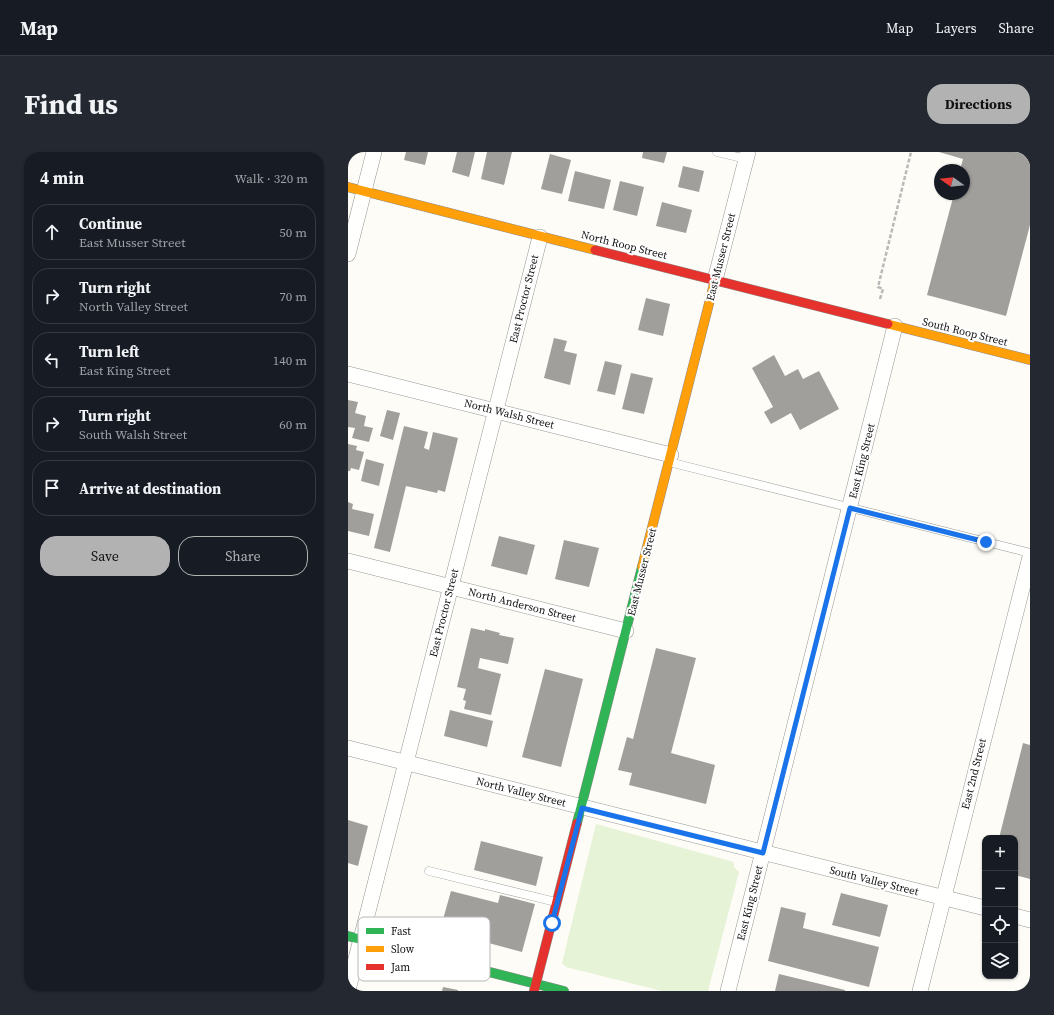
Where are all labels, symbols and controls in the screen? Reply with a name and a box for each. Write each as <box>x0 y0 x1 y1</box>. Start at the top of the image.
text: Map <box>20 15 58 41</box>
text: Map <box>886 18 913 38</box>
text: Layers <box>935 18 977 38</box>
text: Share <box>999 18 1034 38</box>
button: Directions <box>927 84 1030 124</box>
text: Find us <box>24 85 118 123</box>
north arrow <box>934 164 970 200</box>
text: 4 min <box>40 166 84 190</box>
text: Walk · 320 m <box>235 170 308 187</box>
street label: East Musser Street <box>703 211 739 303</box>
text: Continue <box>79 213 142 234</box>
icon: ahead <box>41 221 63 243</box>
text: 50 m <box>279 224 307 241</box>
street label: North Roop Street <box>579 227 669 263</box>
text: East Musser Street <box>79 234 185 251</box>
street label: East Proctor Street <box>506 253 542 345</box>
text: Turn right <box>79 277 151 298</box>
icon: right <box>41 285 63 307</box>
text: 70 m <box>279 288 307 305</box>
text: North Valley Street <box>79 298 188 315</box>
street label: South Roop Street <box>921 314 1010 350</box>
text: Turn left <box>79 341 139 362</box>
icon: left <box>41 349 63 371</box>
text: 140 m <box>273 352 307 369</box>
text: East King Street <box>79 362 170 379</box>
street label: North Walsh Street <box>462 396 556 433</box>
text: Turn right <box>79 405 151 426</box>
icon: right <box>41 413 63 435</box>
text: 60 m <box>279 416 307 433</box>
street label: East King Street <box>845 421 879 500</box>
text: South Walsh Street <box>79 426 187 443</box>
icon: arrive <box>41 477 63 499</box>
text: Arrive at destination <box>79 478 221 499</box>
street label: East Musser Street <box>624 526 660 618</box>
route end <box>977 533 995 551</box>
button: Save <box>40 536 170 576</box>
button: Share <box>178 536 308 576</box>
street label: East Proctor Street <box>426 567 462 659</box>
street label: North Anderson Street <box>467 584 578 626</box>
street label: East 2nd Street <box>958 737 990 811</box>
street label: North Valley Street <box>475 774 568 811</box>
map controls <box>982 835 1018 979</box>
button: + <box>982 835 1018 871</box>
street label: East King Street <box>733 863 767 942</box>
street label: South Valley Street <box>828 863 920 899</box>
button: − <box>982 871 1018 907</box>
button: locate <box>982 907 1018 943</box>
route start <box>543 914 561 932</box>
legend <box>358 917 490 981</box>
text: Fast <box>391 924 411 939</box>
text: Slow <box>391 942 415 957</box>
button: layers <box>982 943 1018 979</box>
text: Jam <box>390 960 410 975</box>

